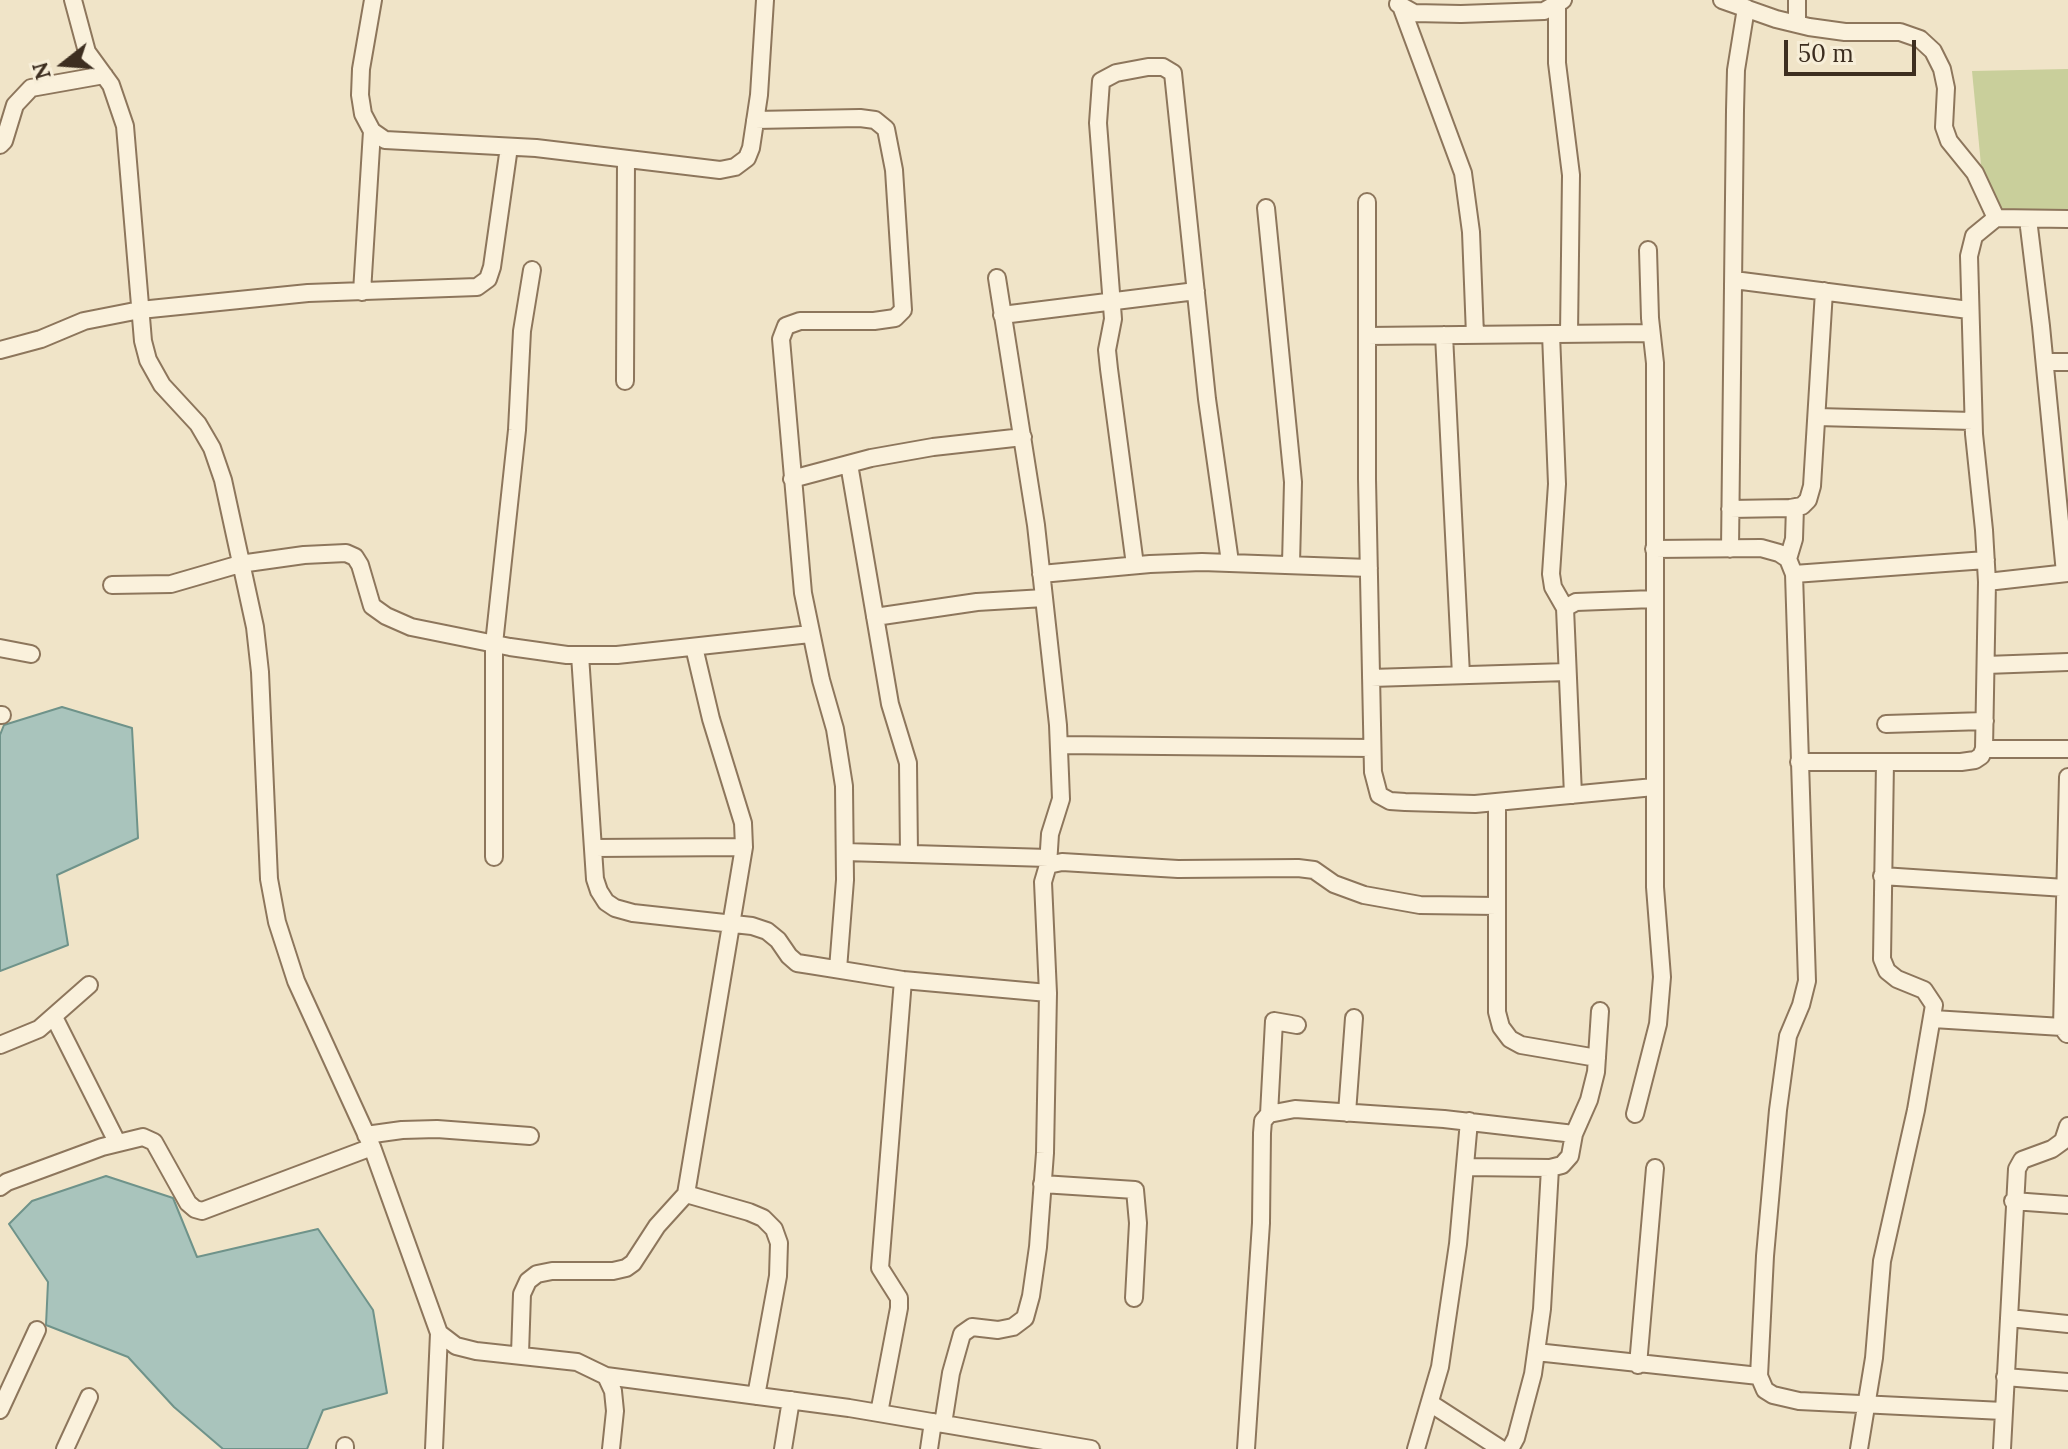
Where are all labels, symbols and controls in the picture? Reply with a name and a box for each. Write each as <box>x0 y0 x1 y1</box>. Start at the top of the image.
north arrow <box>24 24 104 104</box>
scale bar <box>1788 24 1920 74</box>
text: 50 m <box>1798 38 1854 69</box>
text: N <box>25 59 57 83</box>

